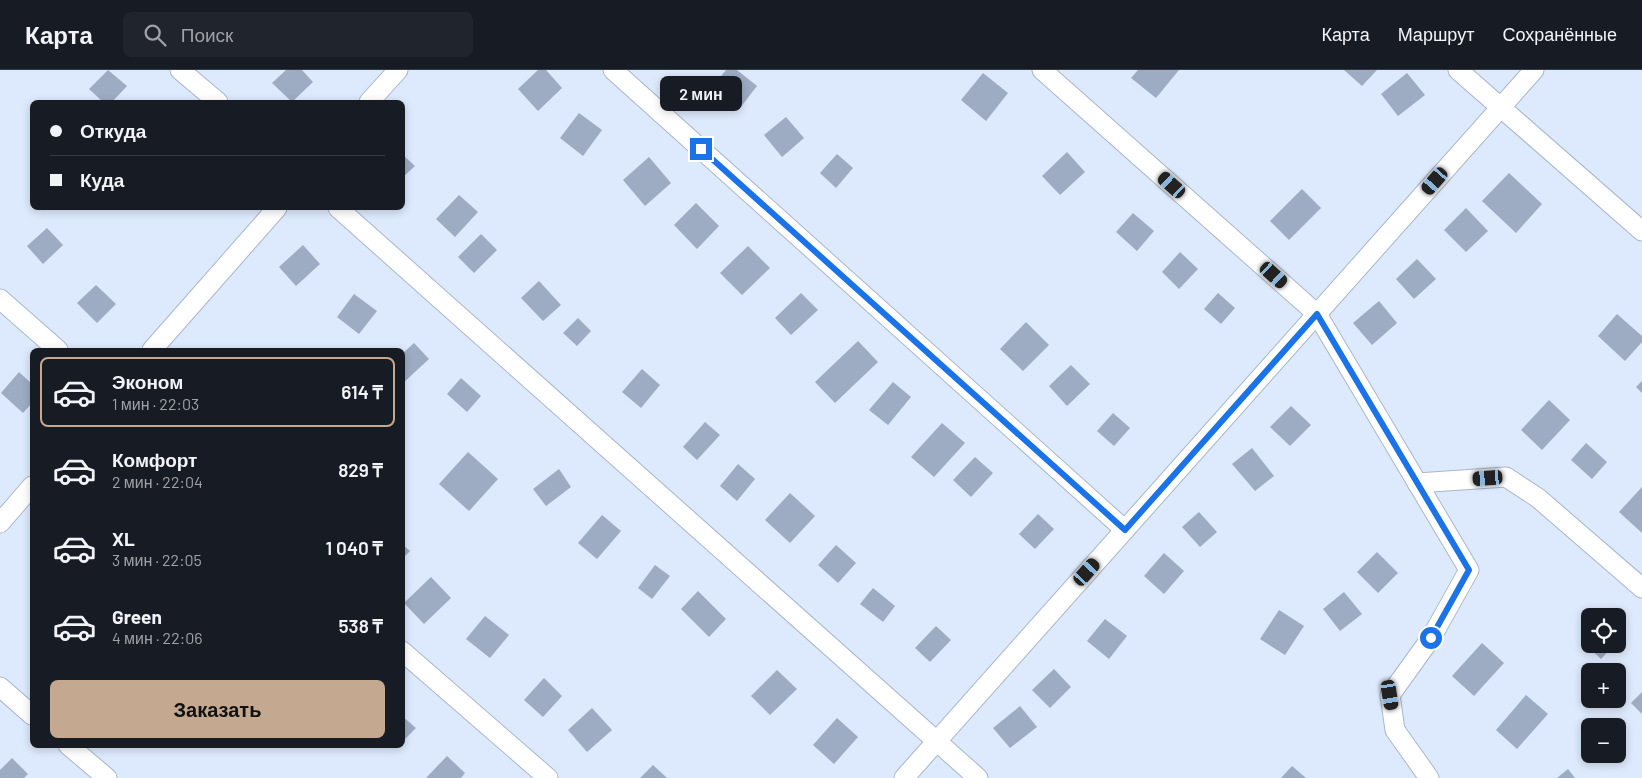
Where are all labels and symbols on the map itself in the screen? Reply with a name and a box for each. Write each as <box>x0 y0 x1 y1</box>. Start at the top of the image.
callout: 2 мин <box>660 77 742 112</box>
route end <box>690 138 712 160</box>
car <box>1419 165 1450 197</box>
car <box>1155 169 1188 201</box>
car <box>1257 259 1290 291</box>
car <box>1472 469 1503 487</box>
car <box>1071 556 1102 588</box>
route start <box>1420 627 1442 649</box>
car <box>1380 679 1399 711</box>

